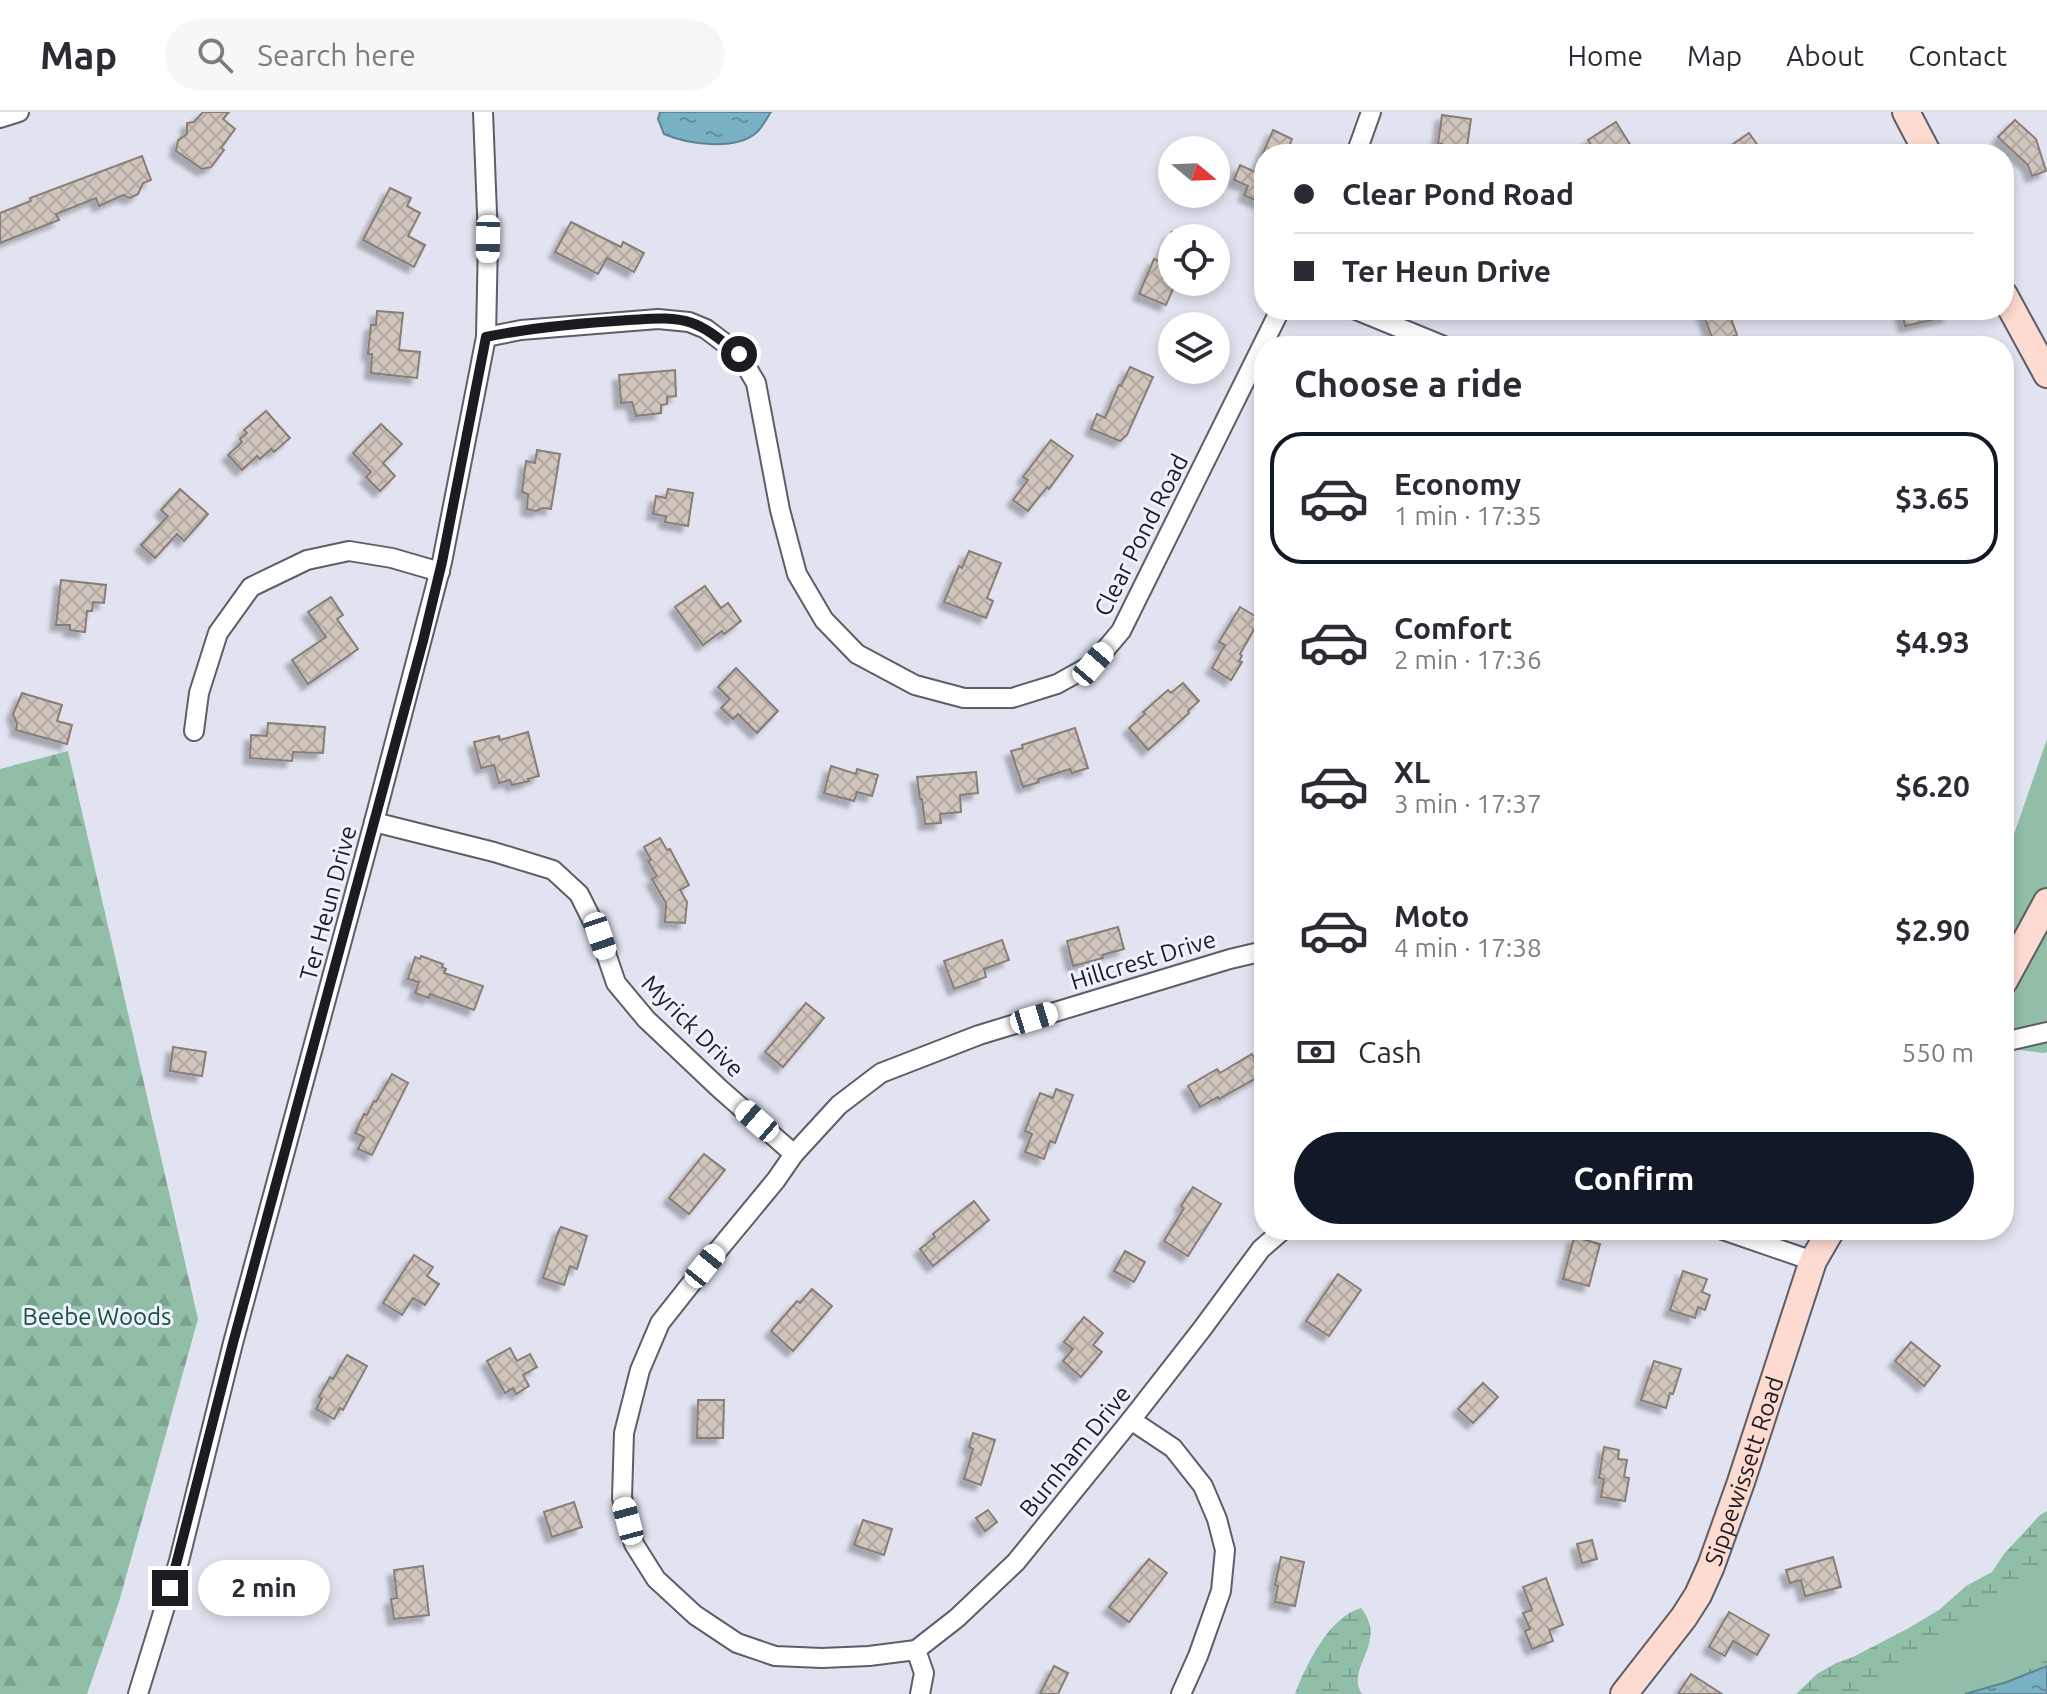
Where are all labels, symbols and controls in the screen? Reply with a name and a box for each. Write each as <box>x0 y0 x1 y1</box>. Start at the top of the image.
search box <box>165 19 725 91</box>
icon: search <box>193 33 237 77</box>
text: Map <box>40 34 117 76</box>
text: Search here <box>257 38 416 72</box>
text: Home <box>1568 40 1643 71</box>
text: Map <box>1687 40 1742 71</box>
text: About <box>1786 40 1864 71</box>
text: Contact <box>1908 40 2007 71</box>
north arrow <box>1158 136 1230 208</box>
map controls <box>1158 136 1230 384</box>
text: Clear Pond Road <box>1342 177 1574 211</box>
car <box>476 215 500 263</box>
button: locate <box>1158 224 1230 296</box>
text: Ter Heun Drive <box>1342 254 1551 288</box>
button: layers <box>1158 312 1230 384</box>
route start <box>721 336 757 372</box>
text: Choose a ride <box>1294 363 1523 404</box>
street label: Clear Pond Road <box>1089 450 1193 620</box>
icon: car <box>1298 462 1370 534</box>
text: Economy <box>1394 467 1521 501</box>
text: $3.65 <box>1895 481 1970 515</box>
text: 1 min · 17:35 <box>1394 501 1542 530</box>
icon: car <box>1298 606 1370 678</box>
text: Comfort <box>1394 611 1512 645</box>
text: $4.93 <box>1895 625 1970 659</box>
car <box>1068 638 1118 690</box>
text: 2 min · 17:36 <box>1394 645 1542 674</box>
icon: car <box>1298 750 1370 822</box>
text: XL <box>1394 755 1430 789</box>
text: $6.20 <box>1895 769 1970 803</box>
text: 3 min · 17:37 <box>1394 789 1542 818</box>
street label: Ter Heun Drive <box>294 822 362 984</box>
icon: car <box>1298 894 1370 966</box>
text: Moto <box>1394 899 1469 933</box>
car <box>581 909 619 963</box>
text: $2.90 <box>1895 913 1970 947</box>
street label: Hillcrest Drive <box>1067 925 1219 995</box>
text: 4 min · 17:38 <box>1394 933 1542 962</box>
street label: Myrick Drive <box>636 969 750 1083</box>
car <box>1008 1000 1060 1036</box>
icon: cash <box>1294 1030 1338 1074</box>
text: Cash <box>1358 1035 1422 1069</box>
text: 550 m <box>1902 1038 1974 1067</box>
car <box>731 1096 783 1146</box>
button: Confirm <box>1294 1132 1974 1224</box>
car <box>681 1240 729 1292</box>
park label: Beebe Woods <box>23 1303 171 1330</box>
street label: Sippewissett Road <box>1699 1373 1788 1569</box>
street label: Burnham Drive <box>1014 1380 1136 1522</box>
car <box>610 1495 646 1547</box>
callout: 2 min <box>198 1560 330 1616</box>
route end <box>152 1570 188 1606</box>
text: 2 min <box>231 1573 297 1602</box>

